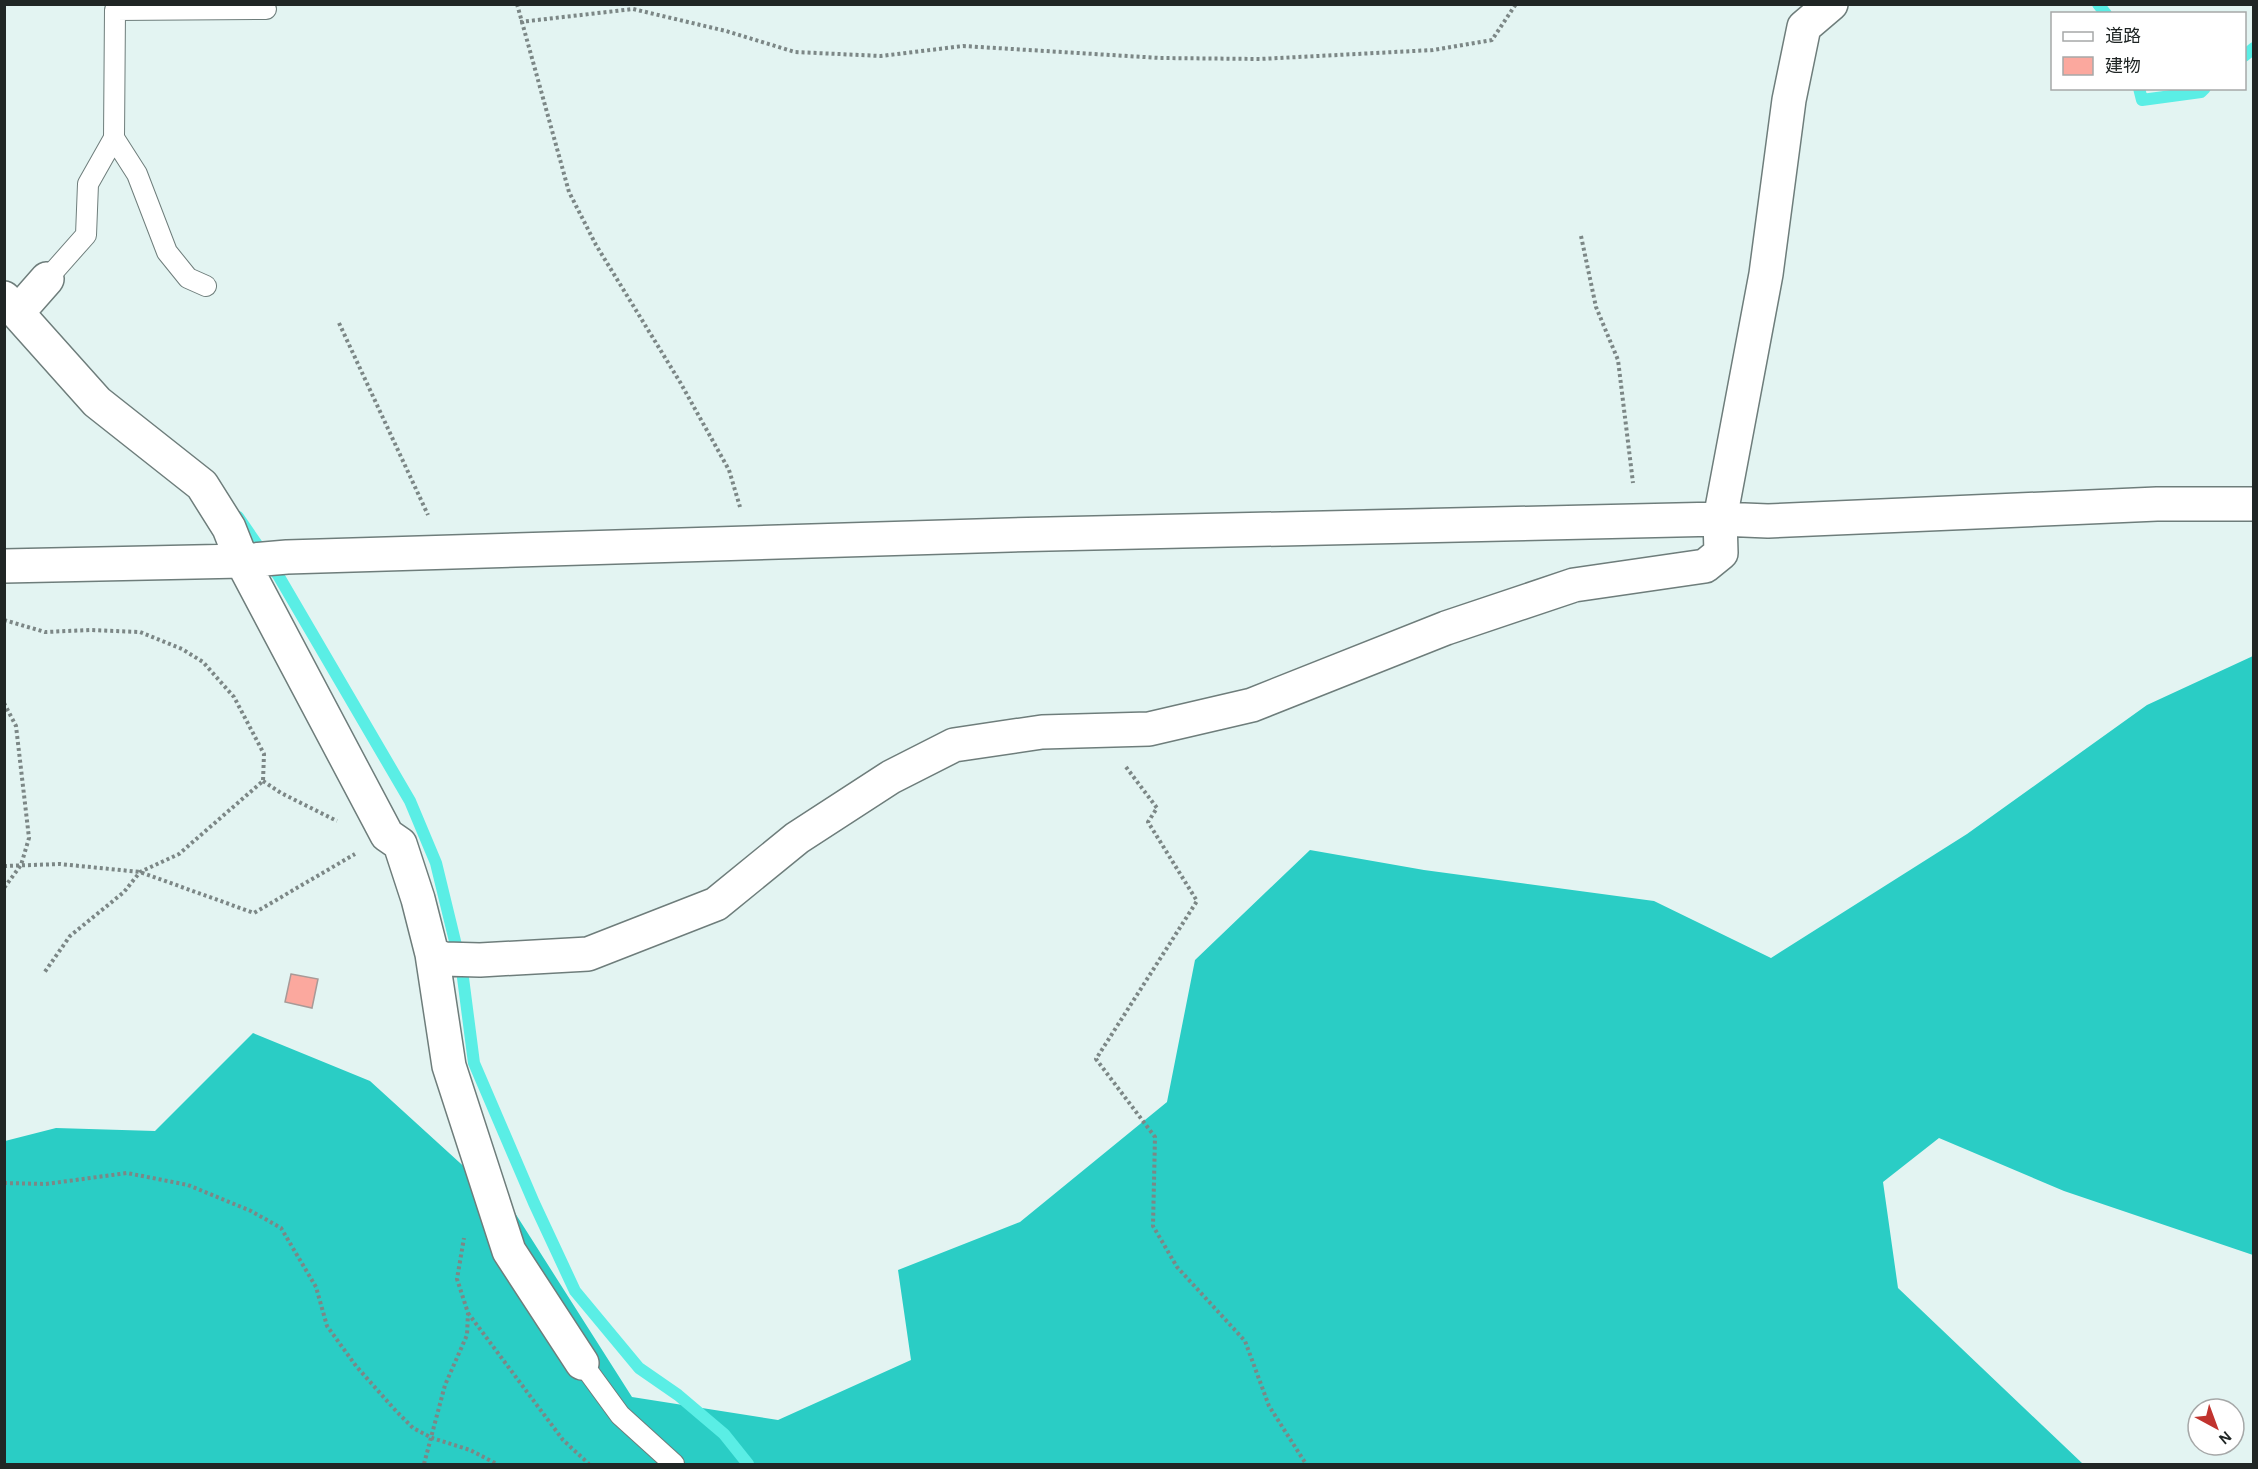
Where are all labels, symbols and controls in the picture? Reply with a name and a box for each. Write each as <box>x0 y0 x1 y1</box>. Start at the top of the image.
legend <box>2051 12 2246 90</box>
text: 道路 <box>2105 26 2141 46</box>
text: 建物 <box>2105 56 2141 76</box>
north arrow <box>2186 1397 2246 1457</box>
text: N <box>2216 1428 2235 1447</box>

